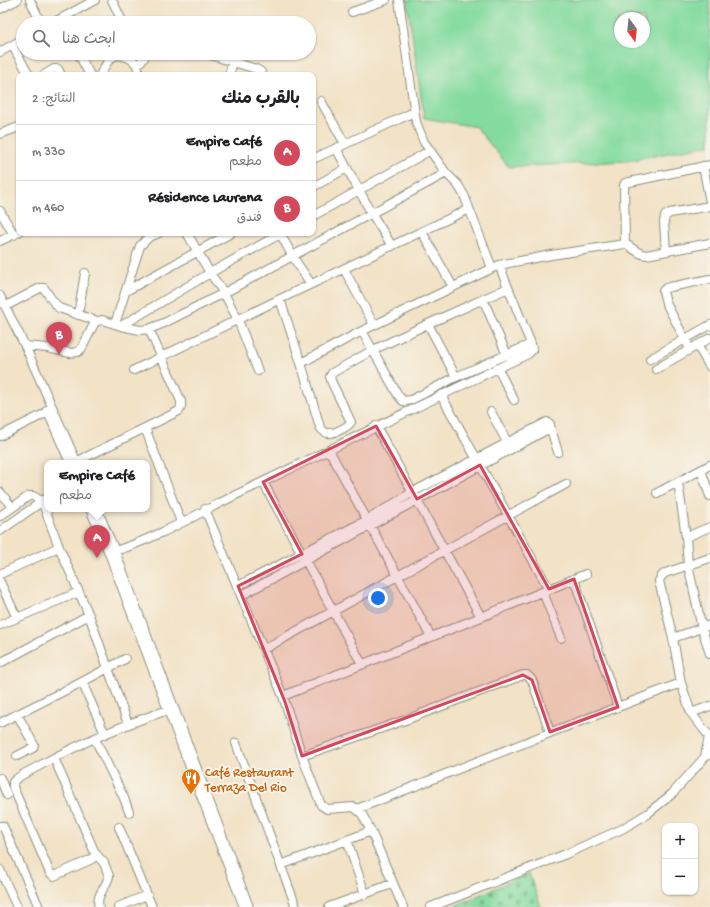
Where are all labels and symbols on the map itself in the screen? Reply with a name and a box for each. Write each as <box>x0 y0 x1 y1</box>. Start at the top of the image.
north arrow <box>614 12 650 48</box>
pin: B <box>46 322 72 355</box>
pin: A <box>84 525 110 558</box>
your location <box>368 588 388 608</box>
place label: Café Restaurant Terraza Del Rio <box>204 766 295 796</box>
restaurant icon: Café Restaurant Terraza Del Rio <box>180 767 202 795</box>

